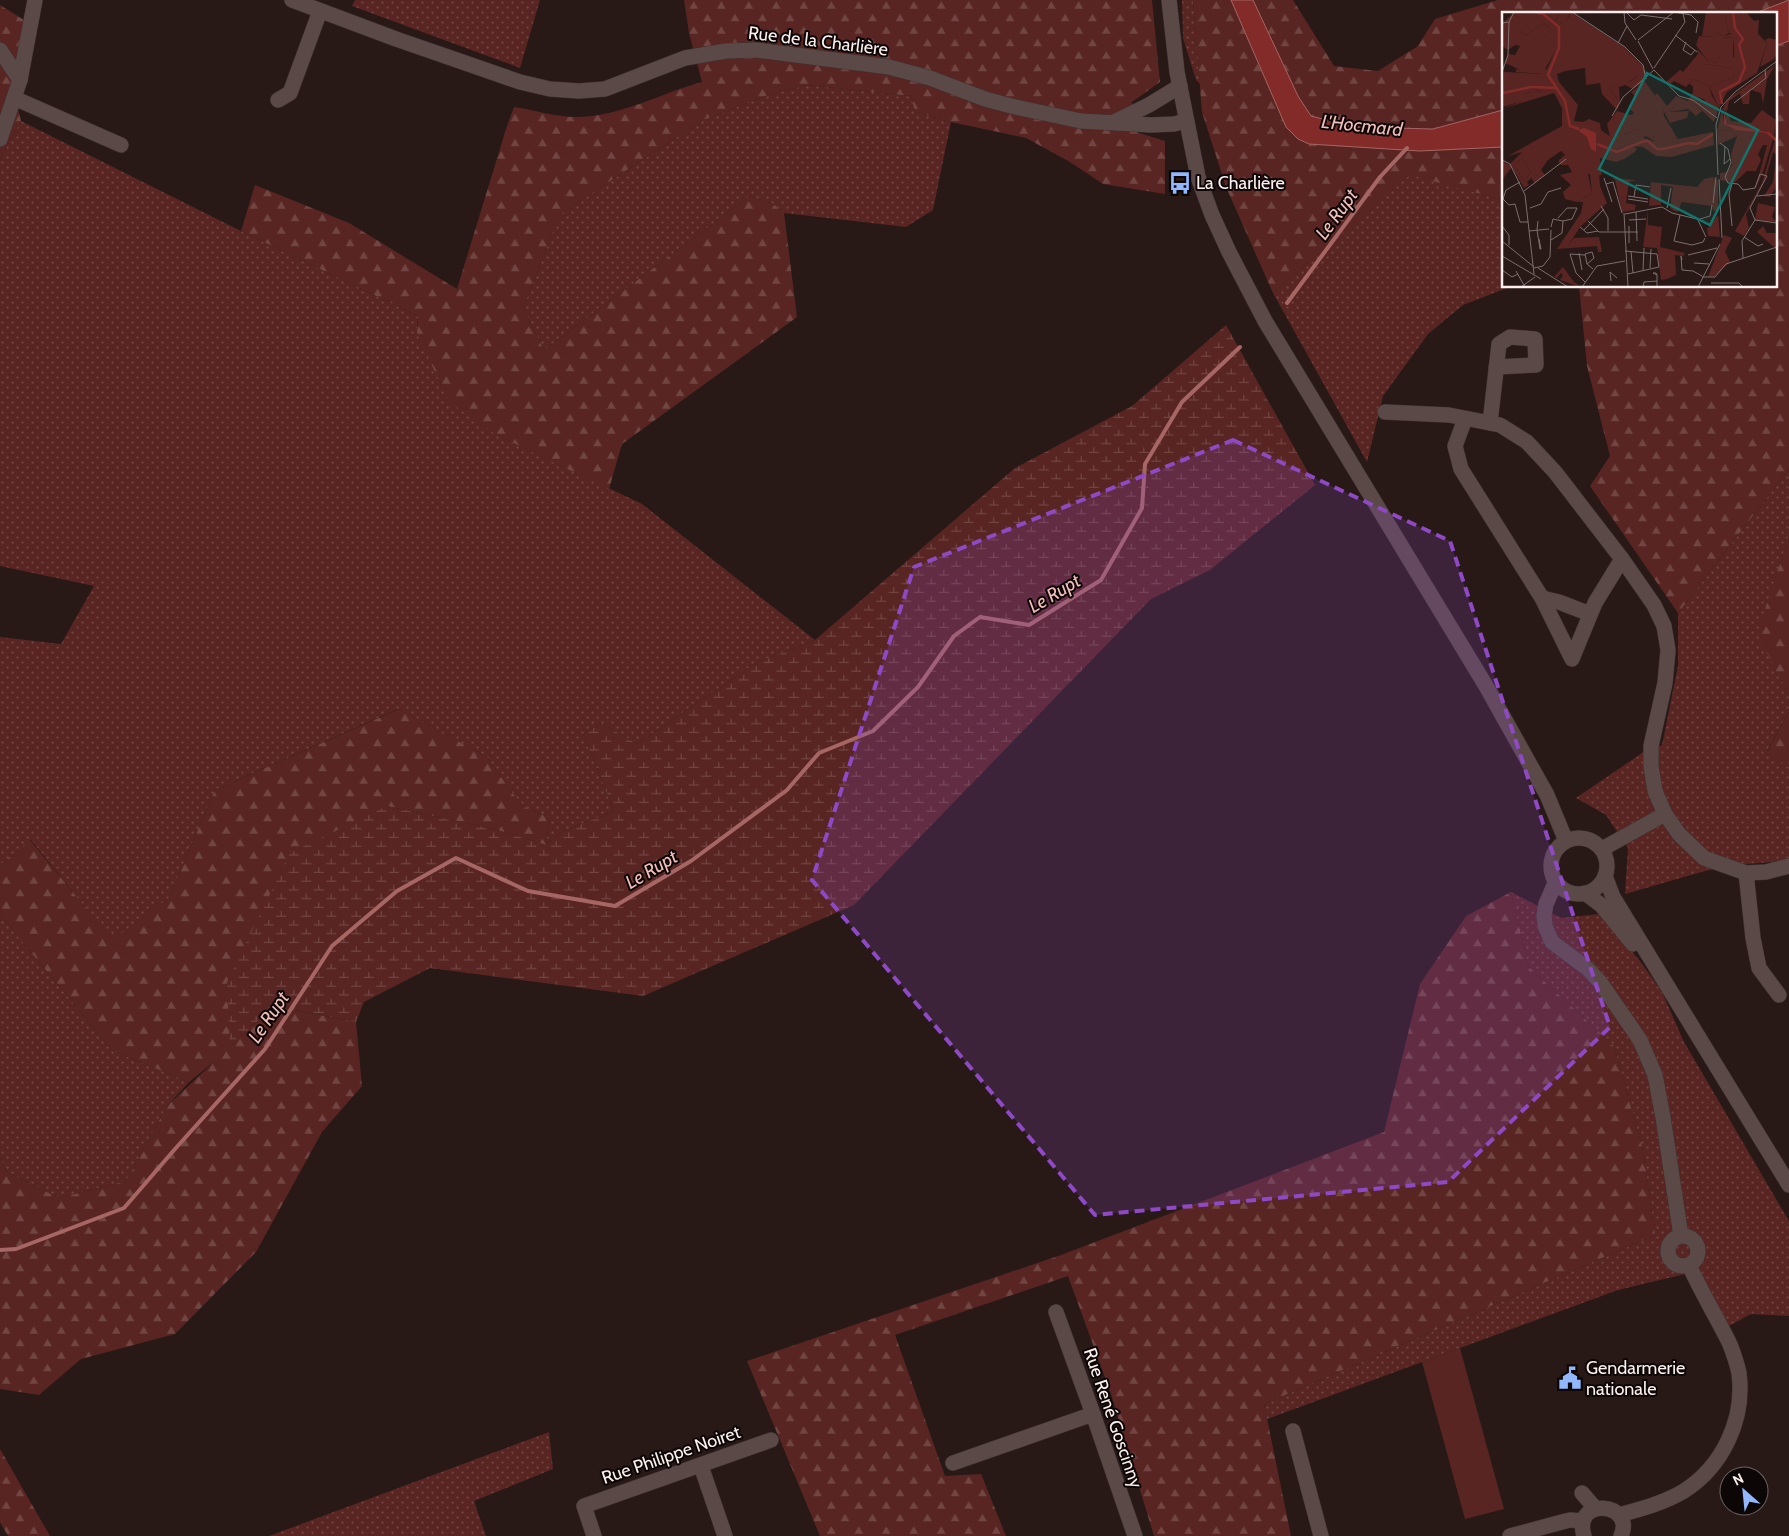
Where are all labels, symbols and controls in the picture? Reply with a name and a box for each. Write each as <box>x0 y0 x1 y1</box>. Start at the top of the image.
inset map <box>1502 12 1776 288</box>
street label: Rue de la Charlière <box>747 22 889 60</box>
water label: L'Hocmard <box>1320 110 1405 141</box>
bus stop icon: La Charlière <box>1167 170 1193 196</box>
place label: La Charlière <box>1196 172 1285 194</box>
water label: Le Rupt <box>1310 184 1363 244</box>
water label: Le Rupt <box>1024 568 1086 618</box>
water label: Le Rupt <box>621 844 683 894</box>
water label: Le Rupt <box>243 986 294 1047</box>
street label: Rue René Goscinny <box>1079 1345 1147 1491</box>
place label: Gendarmerie nationale <box>1586 1357 1685 1400</box>
public building icon: Gendarmerie nationale <box>1557 1365 1583 1391</box>
street label: Rue Philippe Noiret <box>599 1421 743 1489</box>
north arrow <box>1719 1466 1769 1516</box>
text: N <box>1730 1469 1747 1490</box>

